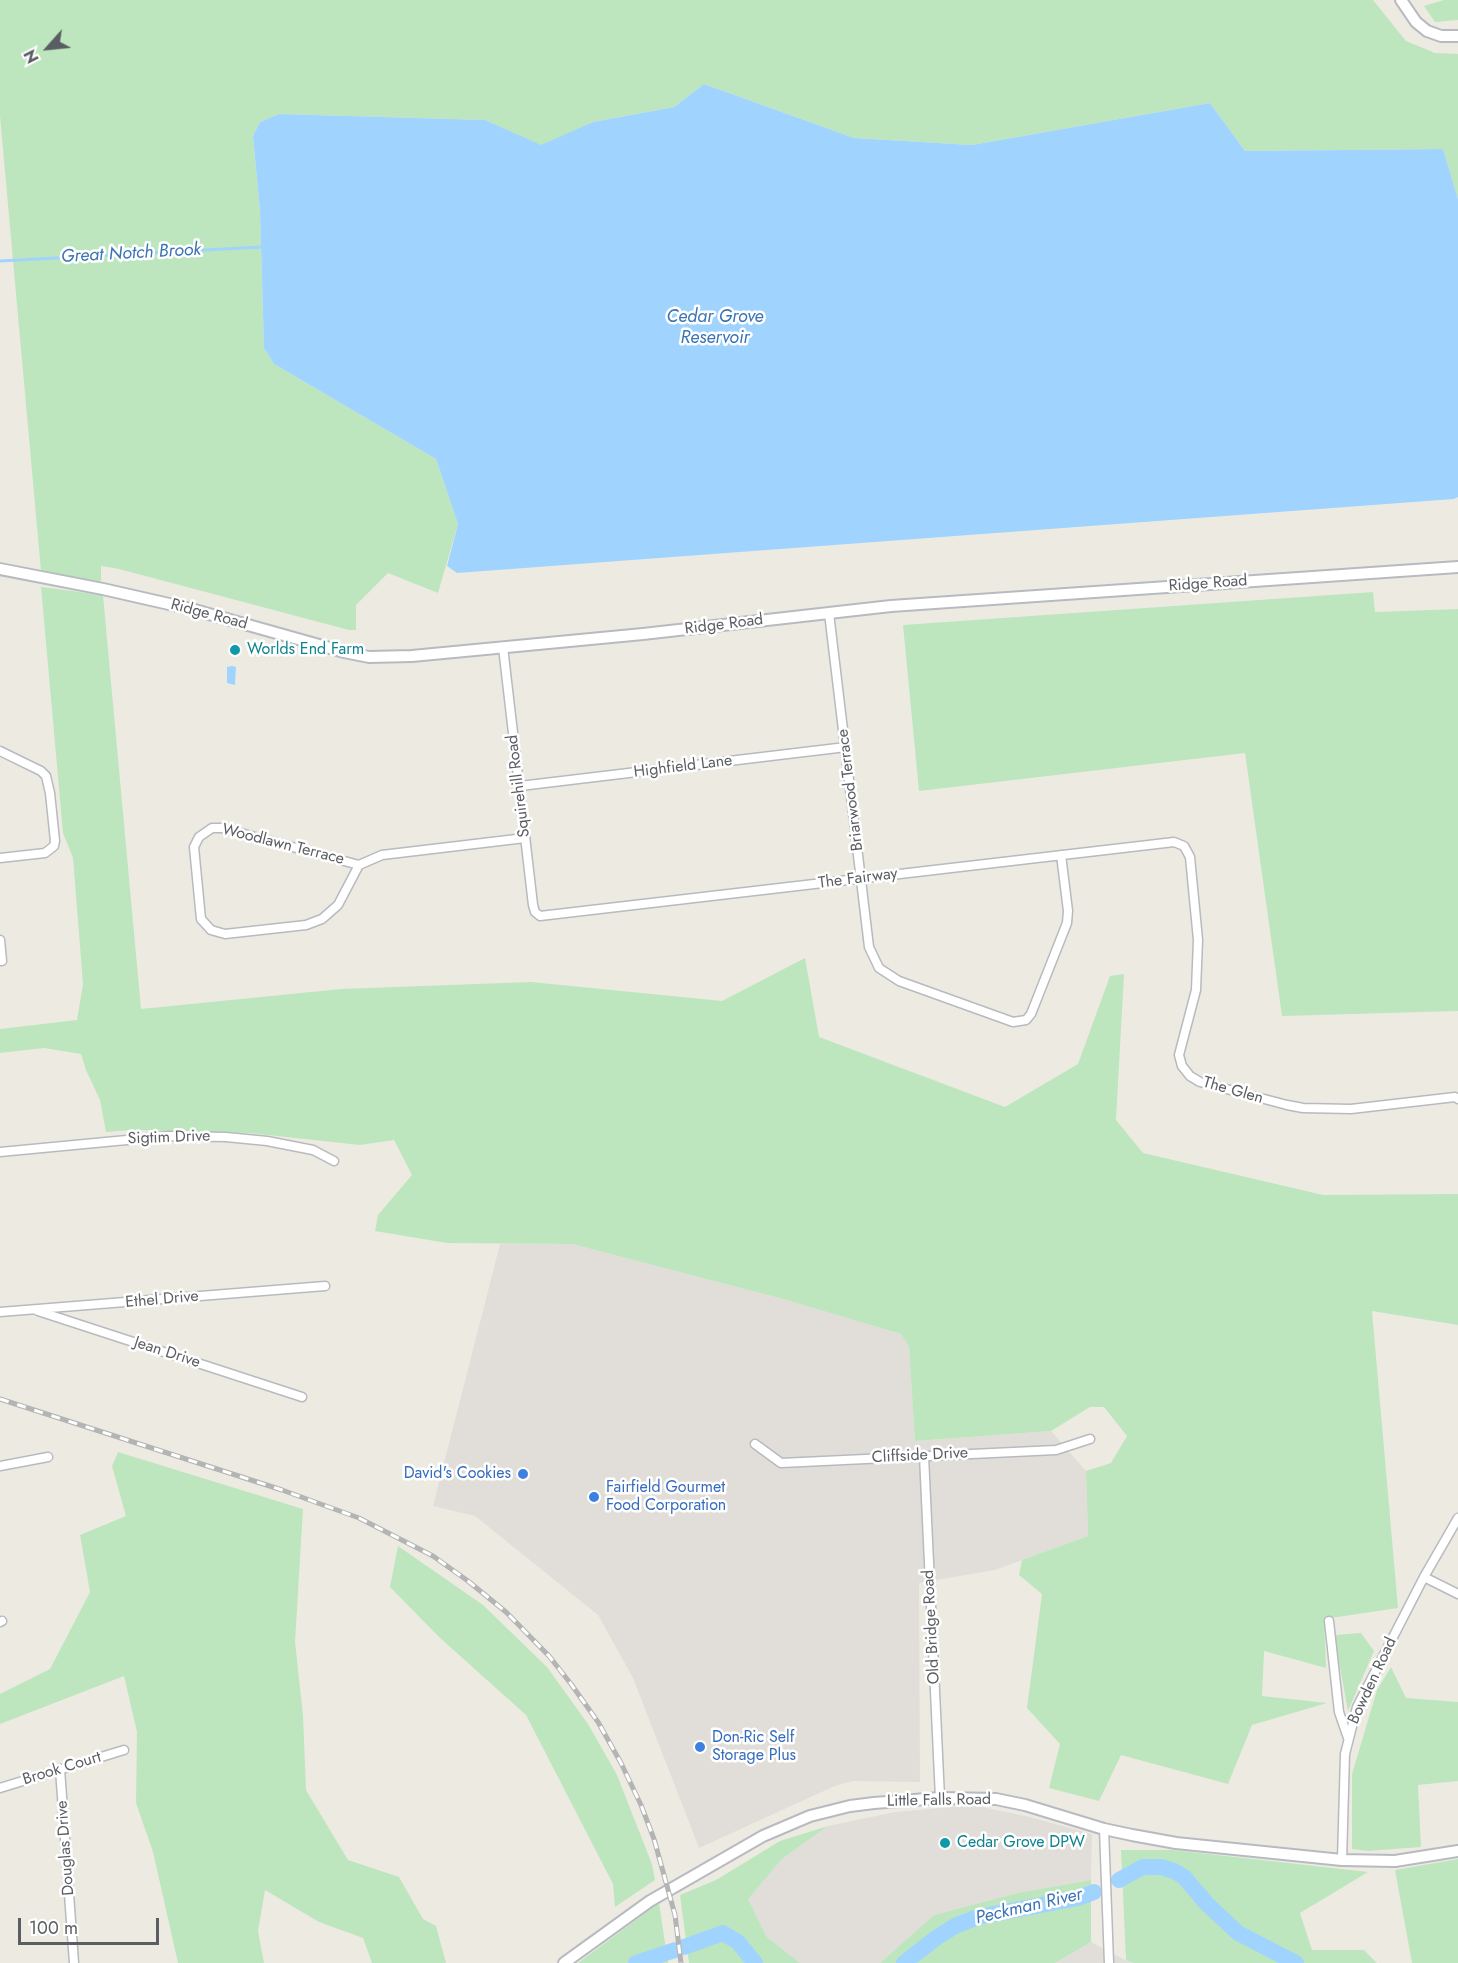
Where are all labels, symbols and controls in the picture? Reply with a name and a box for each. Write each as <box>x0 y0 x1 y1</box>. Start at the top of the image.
north arrow <box>18 18 78 78</box>
text: N <box>18 46 45 67</box>
water label: Great Notch Brook <box>60 240 202 268</box>
water label: Cedar Grove Reservoir <box>666 307 764 350</box>
street label: Ridge Road <box>1168 572 1248 596</box>
street label: Ridge Road <box>168 596 250 634</box>
street label: Ridge Road <box>684 611 764 639</box>
place label: Worlds End Farm <box>247 640 364 660</box>
marker: Worlds End Farm <box>228 643 242 657</box>
street label: Briarwood Terrace <box>834 728 868 852</box>
street label: Squirehill Road <box>503 734 535 838</box>
street label: Highfield Lane <box>633 751 733 783</box>
street label: Woodlawn Terrace <box>220 821 346 869</box>
street label: The Fairway <box>817 865 899 893</box>
street label: The Glen <box>1201 1073 1265 1109</box>
street label: Sigtim Drive <box>127 1127 211 1149</box>
street label: Ethel Drive <box>125 1287 199 1313</box>
street label: Jean Drive <box>131 1333 203 1373</box>
street label: Cliffside Drive <box>871 1444 969 1468</box>
place label: David's Cookies <box>404 1464 511 1484</box>
marker: David's Cookies <box>516 1467 530 1481</box>
place label: Fairfield Gourmet Food Corporation <box>606 1478 726 1516</box>
marker: Fairfield Gourmet Food Corporation <box>587 1490 601 1504</box>
street label: Old Bridge Road <box>919 1569 945 1685</box>
street label: Bowden Road <box>1345 1635 1401 1727</box>
place label: Don-Ric Self Storage Plus <box>712 1728 796 1766</box>
marker: Don-Ric Self Storage Plus <box>693 1740 707 1754</box>
street label: Brook Court <box>21 1748 103 1790</box>
street label: Little Falls Road <box>887 1790 991 1812</box>
street label: Douglas Drive <box>53 1800 79 1896</box>
place label: Cedar Grove DPW <box>957 1833 1085 1853</box>
marker: Cedar Grove DPW <box>938 1836 952 1850</box>
water label: Peckman River <box>973 1884 1085 1930</box>
scale bar <box>21 1906 162 1944</box>
text: 100 m <box>29 1915 78 1941</box>

